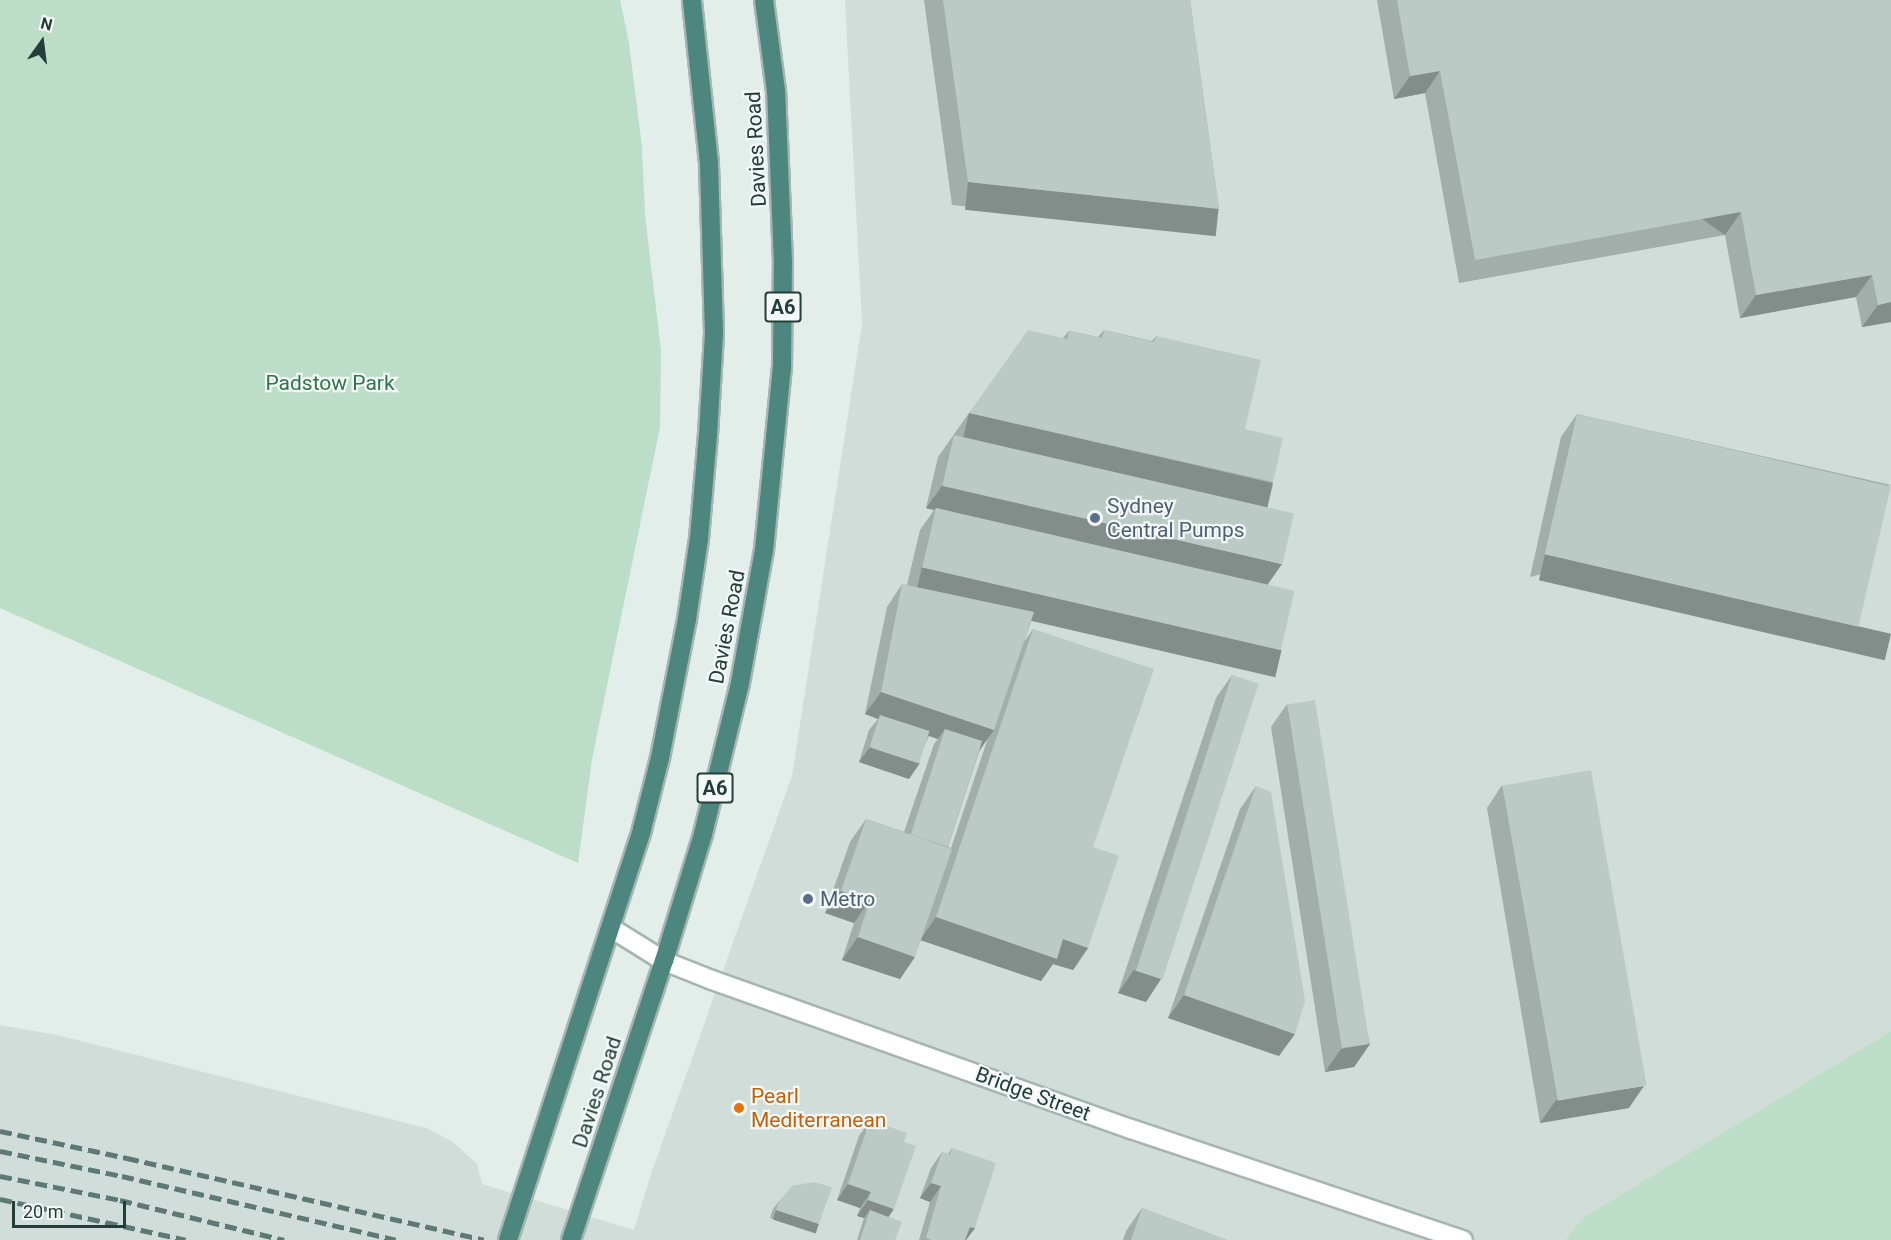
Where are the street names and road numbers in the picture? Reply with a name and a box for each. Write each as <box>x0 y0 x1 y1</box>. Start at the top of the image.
street label: Davies Road <box>740 91 772 207</box>
road number: A6 <box>764 290 802 324</box>
street label: Davies Road <box>704 568 750 686</box>
road number: A6 <box>696 771 734 805</box>
street label: Davies Road <box>567 1033 627 1151</box>
street label: Bridge Street <box>972 1062 1094 1126</box>

